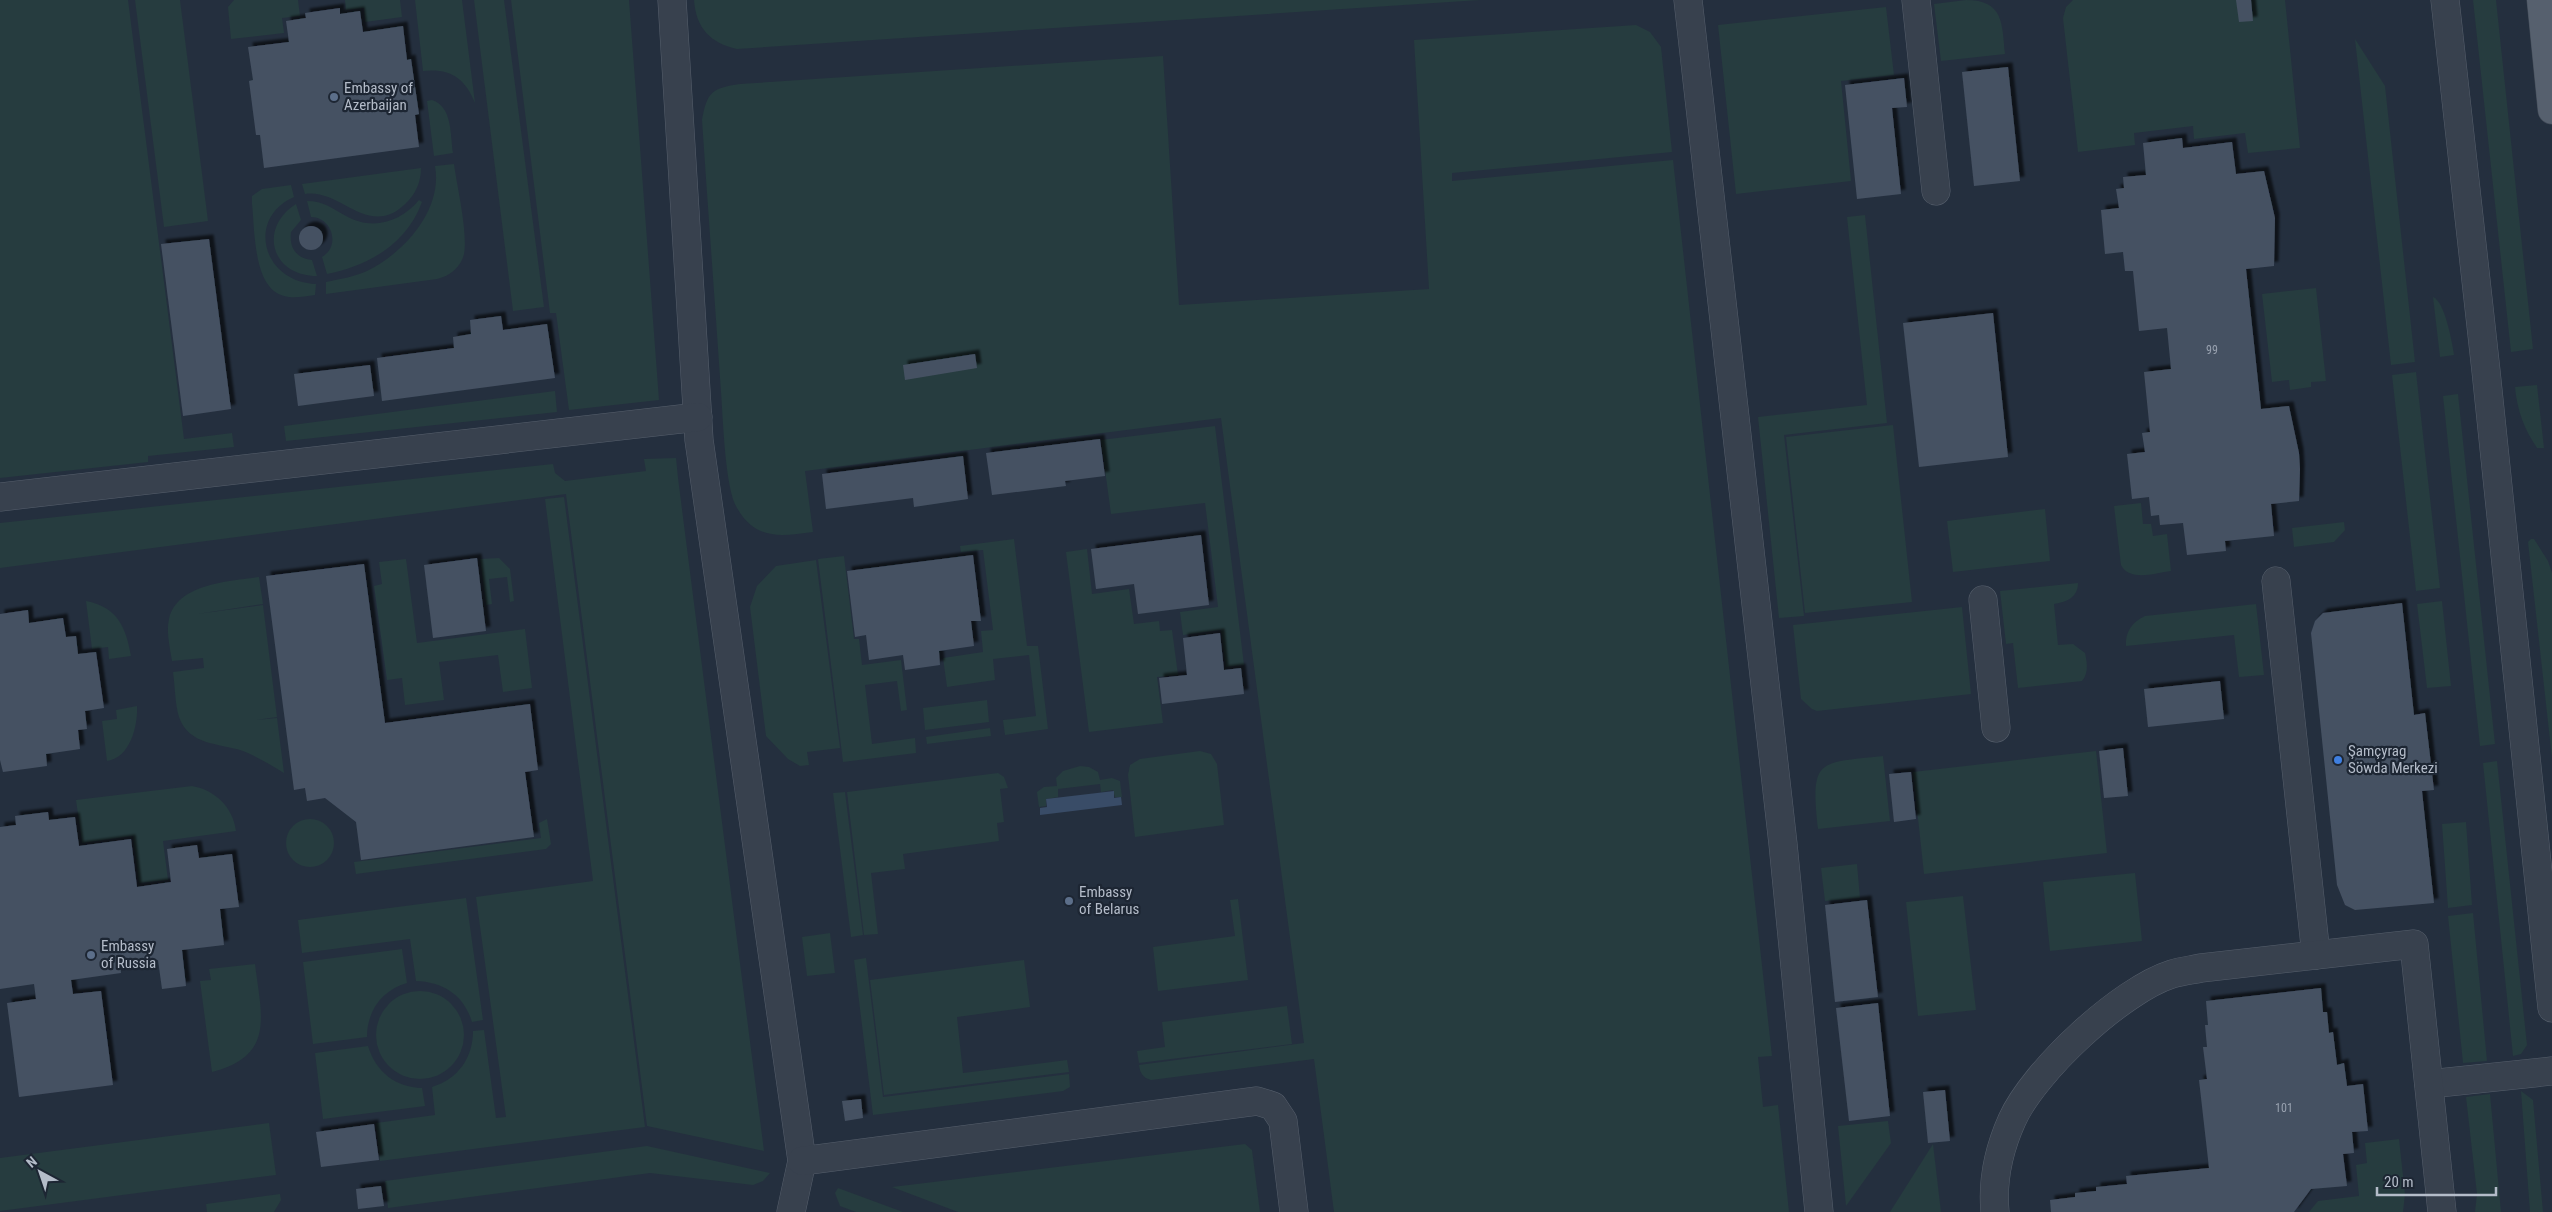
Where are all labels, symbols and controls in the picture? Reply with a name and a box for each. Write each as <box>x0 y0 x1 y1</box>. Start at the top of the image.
place label: Embassy of Azerbaijan <box>344 79 413 114</box>
marker: Embassy of Azerbaijan <box>328 91 340 103</box>
house number: 99 <box>2206 343 2218 357</box>
place label: Şamçyrag Söwda Merkezi <box>2348 742 2438 777</box>
marker: Şamçyrag Söwda Merkezi <box>2332 754 2344 766</box>
place label: Embassy of Belarus <box>1079 883 1139 918</box>
marker: Embassy of Belarus <box>1063 895 1075 907</box>
place label: Embassy of Russia <box>101 937 156 972</box>
marker: Embassy of Russia <box>85 949 97 961</box>
house number: 101 <box>2275 1101 2293 1115</box>
north arrow <box>15 1147 65 1197</box>
text: N <box>23 1153 40 1171</box>
scale bar <box>2377 1164 2496 1196</box>
text: 20 m <box>2384 1173 2414 1191</box>

